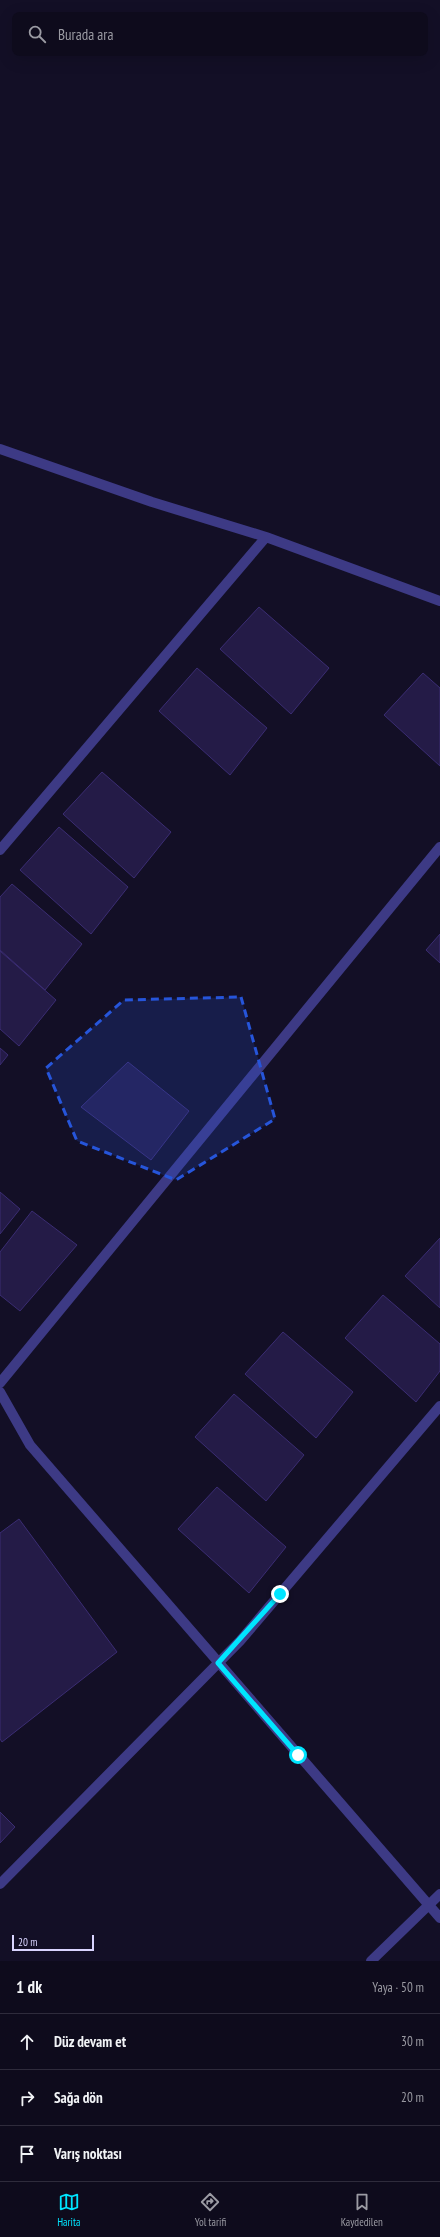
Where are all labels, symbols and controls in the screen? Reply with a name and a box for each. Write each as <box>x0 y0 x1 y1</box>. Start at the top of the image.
search box <box>12 12 428 56</box>
icon: search <box>26 23 48 45</box>
text: Burada ara <box>58 25 113 44</box>
route end <box>271 1585 289 1603</box>
route start <box>289 1746 307 1764</box>
scale bar <box>12 1933 94 1952</box>
text: 20 m <box>18 1935 37 1949</box>
text: 1 dk <box>16 1976 42 1998</box>
text: Yaya · 50 m <box>372 1979 424 1996</box>
icon: ahead <box>16 2031 38 2053</box>
text: Düz devam et <box>54 2032 126 2051</box>
text: 30 m <box>401 2033 424 2050</box>
icon: right <box>16 2087 38 2109</box>
text: Sağa dön <box>54 2088 103 2107</box>
text: 20 m <box>401 2089 424 2106</box>
icon: arrive <box>16 2143 38 2165</box>
text: Varış noktası <box>54 2144 122 2163</box>
tab: Harita <box>57 2191 80 2229</box>
tab: Yol tarifi <box>195 2191 226 2229</box>
tab: Kaydedilen <box>341 2191 383 2229</box>

